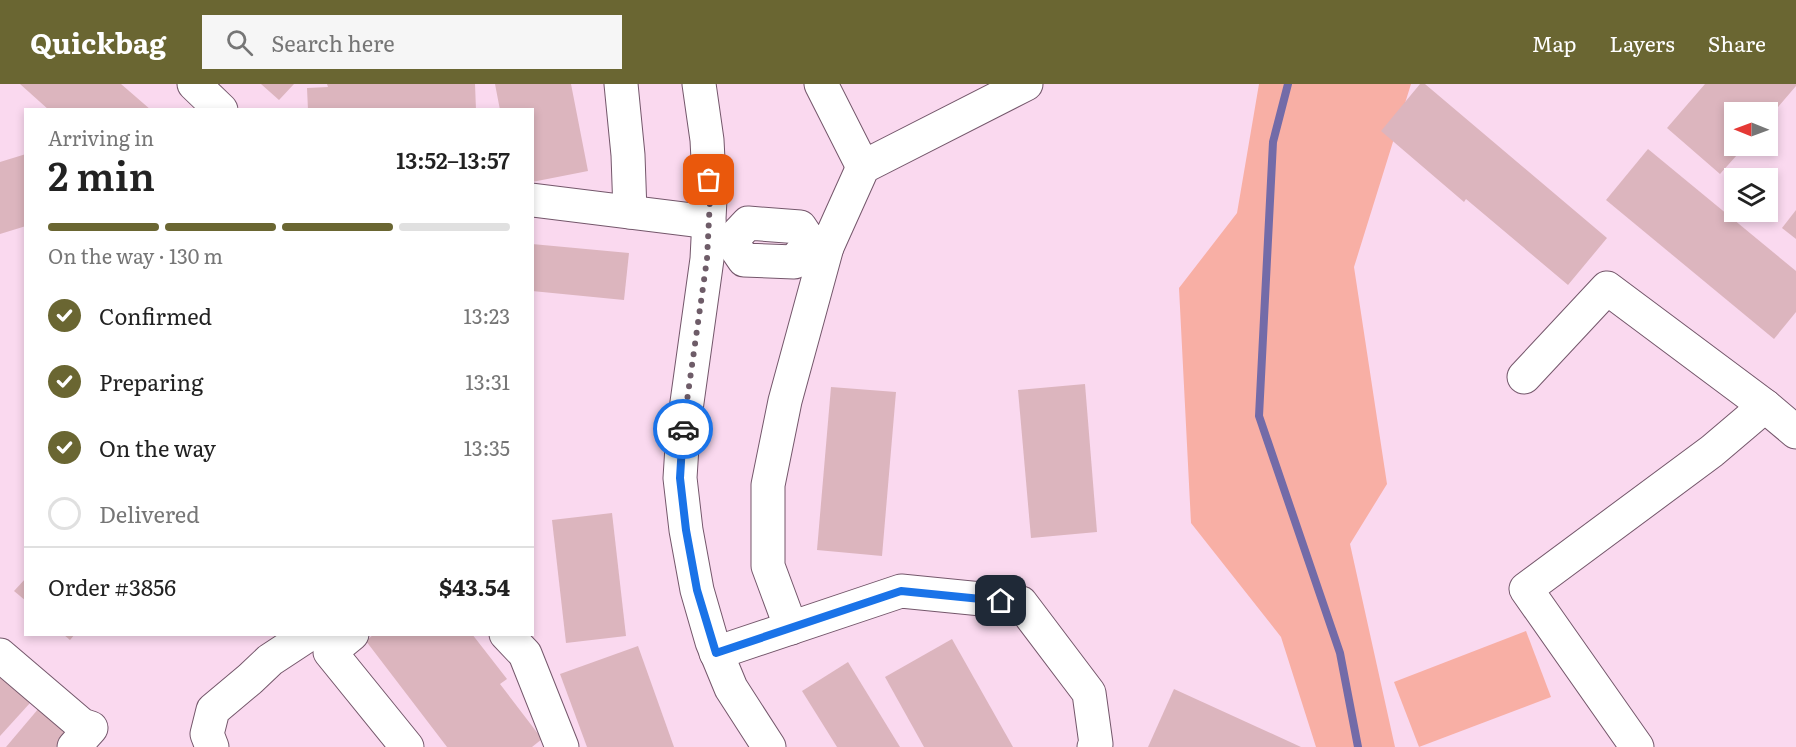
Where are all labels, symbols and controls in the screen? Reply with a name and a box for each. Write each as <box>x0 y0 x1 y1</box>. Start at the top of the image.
search box <box>202 15 622 69</box>
text: Quickbag <box>30 21 166 63</box>
icon: search <box>223 26 256 59</box>
text: Search here <box>271 26 395 59</box>
text: Map <box>1532 27 1577 58</box>
text: Layers <box>1610 27 1675 58</box>
text: Share <box>1708 27 1766 58</box>
north arrow <box>1724 102 1778 156</box>
map controls <box>1724 102 1778 222</box>
text: Arriving in <box>48 122 154 152</box>
text: 13:52–13:57 <box>396 143 510 176</box>
text: 2 min <box>48 145 155 203</box>
pin <box>683 154 734 205</box>
icon: bag <box>692 163 725 196</box>
button: layers <box>1724 168 1778 222</box>
text: On the way · 130 m <box>48 240 223 270</box>
icon: check <box>48 299 81 332</box>
text: Confirmed <box>99 299 212 332</box>
text: 13:23 <box>464 300 510 330</box>
icon: check <box>48 365 81 398</box>
text: Preparing <box>99 365 203 398</box>
text: 13:31 <box>466 366 510 396</box>
courier <box>653 399 713 459</box>
icon: car <box>667 413 700 446</box>
icon: check <box>48 431 81 464</box>
text: On the way <box>99 431 216 464</box>
text: 13:35 <box>464 432 510 462</box>
text: Delivered <box>99 497 200 530</box>
text: Order #3856 <box>48 570 176 603</box>
text: $43.54 <box>439 570 510 603</box>
pin <box>975 575 1026 626</box>
icon: home <box>984 584 1017 617</box>

